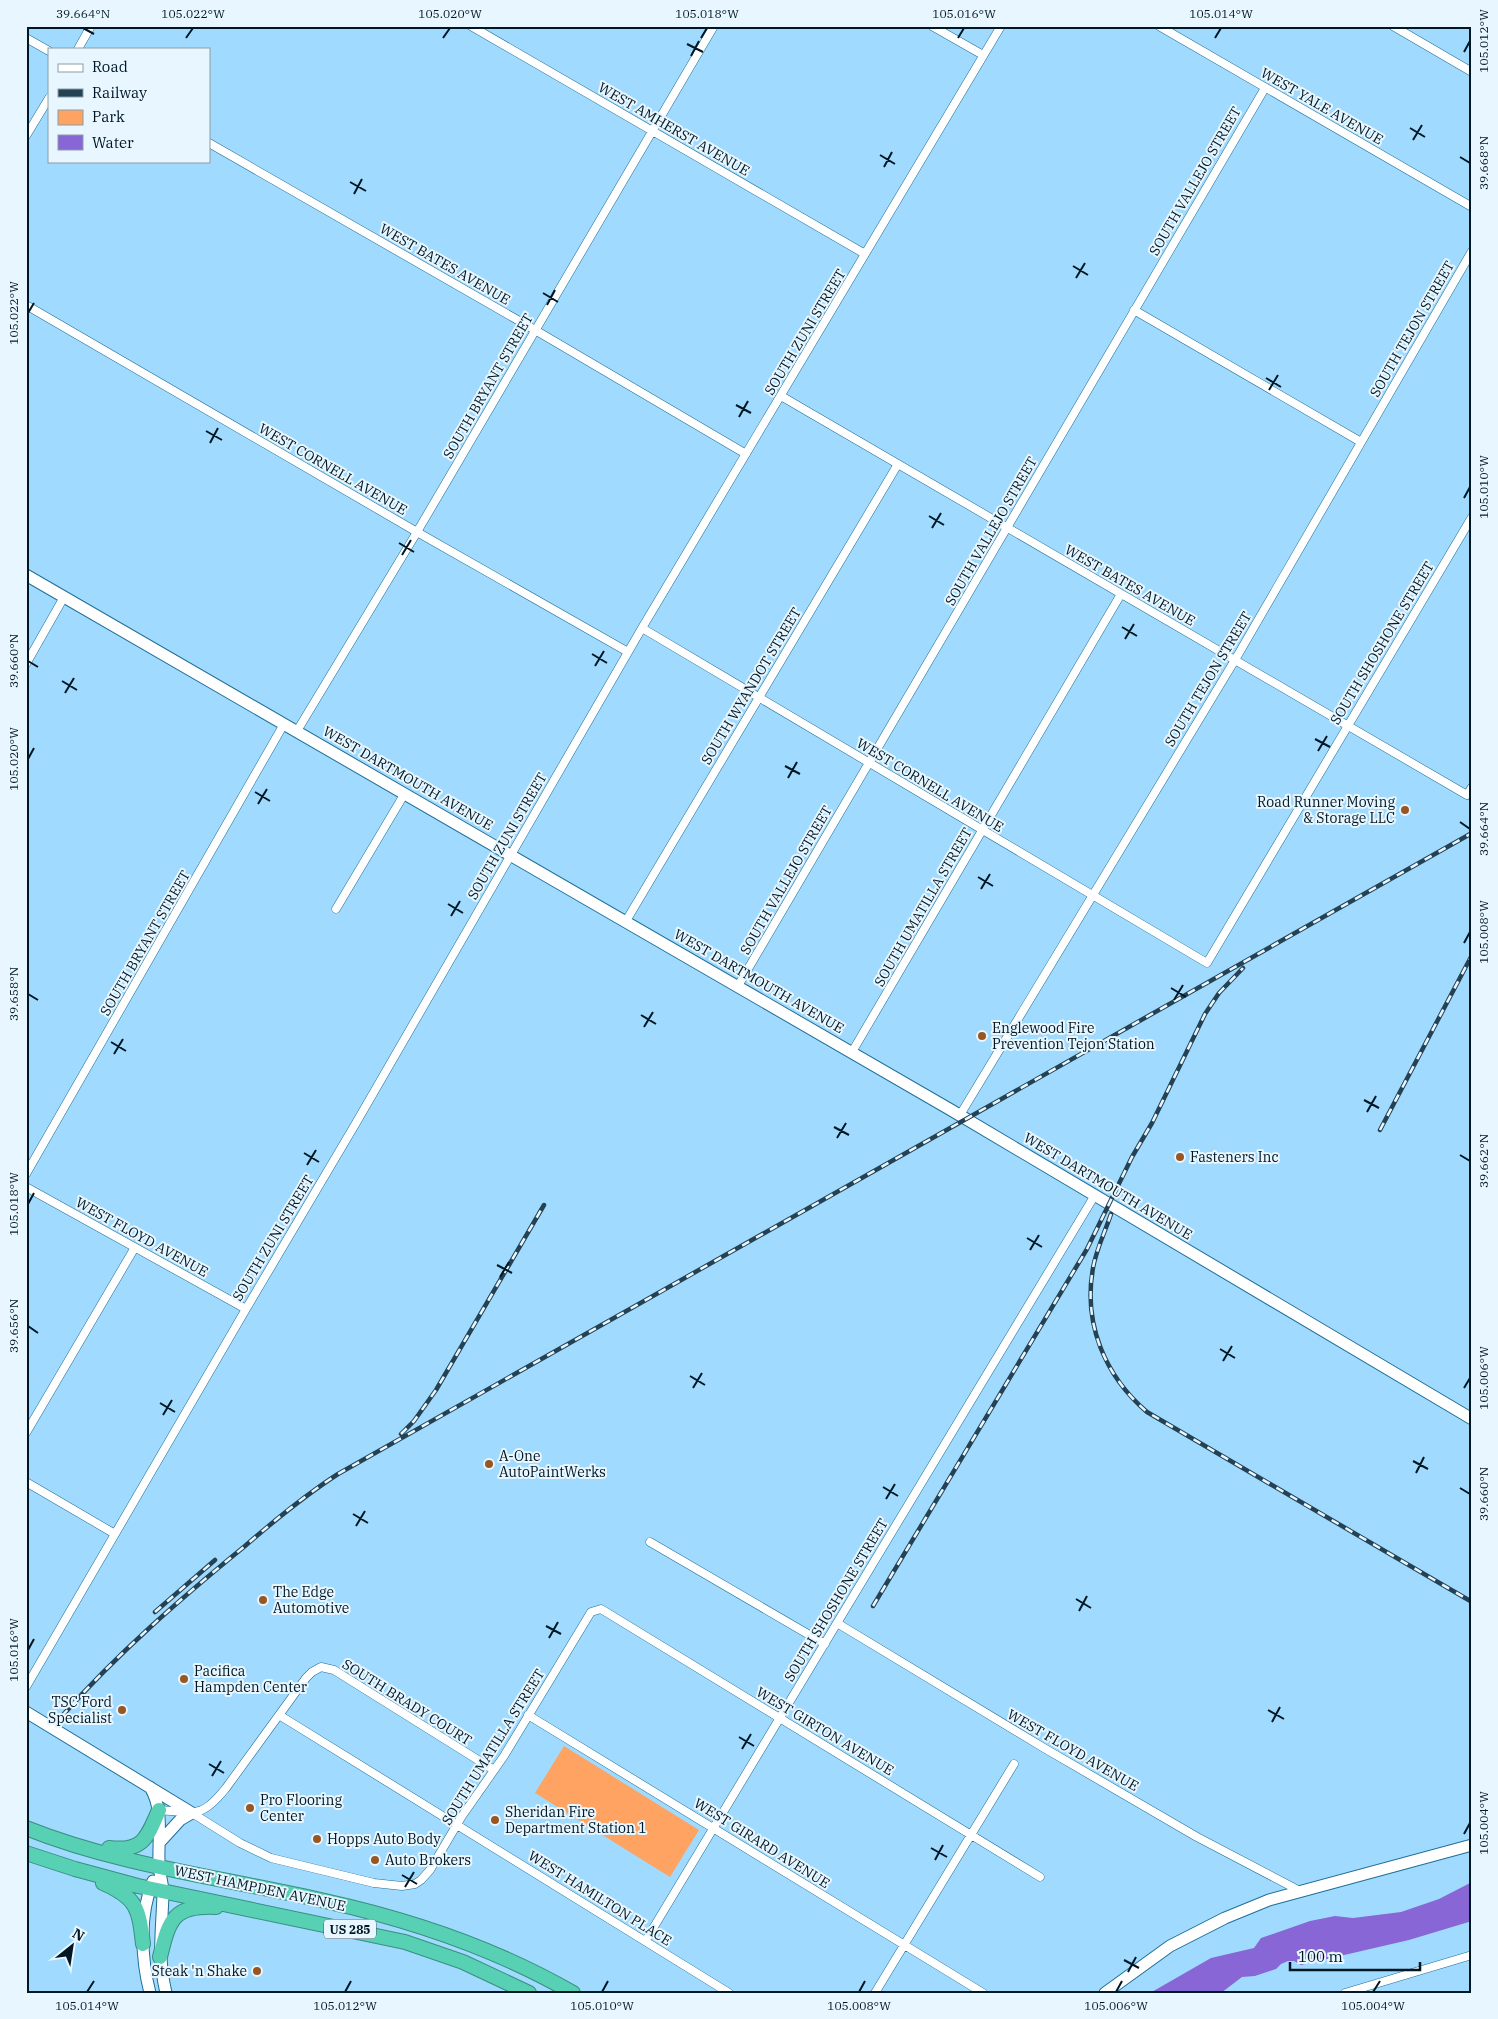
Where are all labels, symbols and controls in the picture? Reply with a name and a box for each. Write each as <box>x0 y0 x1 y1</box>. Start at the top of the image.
text: 39.664°N <box>56 6 110 21</box>
text: 105.022°W <box>161 6 225 21</box>
text: 105.020°W <box>418 6 482 21</box>
text: 105.018°W <box>675 6 739 21</box>
text: 105.016°W <box>932 6 996 21</box>
text: 105.014°W <box>1189 6 1253 21</box>
text: 105.012°W <box>1476 9 1491 73</box>
legend <box>48 48 210 162</box>
text: Road <box>92 57 128 76</box>
street label: WEST YALE AVENUE <box>1258 64 1387 148</box>
street label: WEST AMHERST AVENUE <box>595 78 753 180</box>
text: Railway <box>92 83 147 102</box>
street label: SOUTH VALLEJO STREET <box>1145 103 1245 259</box>
text: Park <box>92 107 125 126</box>
text: Water <box>92 133 134 152</box>
text: 39.668°N <box>1476 136 1491 190</box>
street label: WEST BATES AVENUE <box>376 219 514 309</box>
street label: SOUTH TEJON STREET <box>1366 258 1458 400</box>
street label: SOUTH ZUNI STREET <box>760 266 850 398</box>
text: 105.022°W <box>6 281 21 345</box>
street label: SOUTH BRYANT STREET <box>439 310 537 462</box>
street label: WEST CORNELL AVENUE <box>256 419 410 519</box>
street label: SOUTH VALLEJO STREET <box>941 453 1041 609</box>
text: 105.010°W <box>1476 455 1491 519</box>
street label: WEST BATES AVENUE <box>1061 540 1199 630</box>
street label: SOUTH SHOSHONE STREET <box>1326 558 1438 728</box>
street label: SOUTH WYANDOT STREET <box>697 604 805 768</box>
street label: SOUTH TEJON STREET <box>1161 608 1255 750</box>
text: 39.660°N <box>6 634 21 688</box>
street label: WEST DARTMOUTH AVENUE <box>320 722 496 834</box>
text: 105.020°W <box>6 727 21 791</box>
street label: WEST CORNELL AVENUE <box>853 734 1007 836</box>
street label: SOUTH ZUNI STREET <box>463 769 551 903</box>
place label: Road Runner Moving & Storage LLC <box>1257 793 1395 827</box>
street label: SOUTH VALLEJO STREET <box>736 802 836 958</box>
text: 39.664°N <box>1476 802 1491 856</box>
marker: Road Runner Moving & Storage LLC <box>1399 804 1411 816</box>
street label: SOUTH UMATILLA STREET <box>870 824 976 990</box>
street label: SOUTH BRYANT STREET <box>96 867 194 1019</box>
text: 105.008°W <box>1476 900 1491 964</box>
street label: WEST DARTMOUTH AVENUE <box>671 925 847 1037</box>
text: 39.658°N <box>6 967 21 1021</box>
place label: Englewood Fire Prevention Tejon Station <box>992 1019 1155 1053</box>
marker: Englewood Fire Prevention Tejon Station <box>976 1030 988 1042</box>
street label: WEST DARTMOUTH AVENUE <box>1020 1128 1196 1244</box>
text: 39.662°N <box>1476 1134 1491 1188</box>
place label: Fasteners Inc <box>1190 1148 1279 1166</box>
marker: Fasteners Inc <box>1174 1151 1186 1163</box>
text: 105.018°W <box>6 1172 21 1236</box>
street label: SOUTH ZUNI STREET <box>228 1172 318 1304</box>
street label: WEST FLOYD AVENUE <box>73 1193 211 1281</box>
text: 39.656°N <box>6 1299 21 1353</box>
text: 105.006°W <box>1476 1346 1491 1410</box>
place label: A-One AutoPaintWerks <box>499 1447 606 1481</box>
marker: A-One AutoPaintWerks <box>483 1458 495 1470</box>
text: 39.660°N <box>1476 1467 1491 1521</box>
street label: SOUTH SHOSHONE STREET <box>780 1515 892 1685</box>
place label: The Edge Automotive <box>273 1583 349 1617</box>
marker: The Edge Automotive <box>257 1594 269 1606</box>
text: 105.016°W <box>6 1618 21 1682</box>
street label: SOUTH BRADY COURT <box>339 1655 475 1749</box>
place label: Pacifica Hampden Center <box>194 1662 308 1696</box>
street label: SOUTH UMATILLA STREET <box>438 1666 548 1828</box>
marker: Pacifica Hampden Center <box>178 1673 190 1685</box>
street label: WEST GIRTON AVENUE <box>753 1683 897 1779</box>
place label: TSC Ford Specialist <box>48 1693 112 1727</box>
marker: TSC Ford Specialist <box>116 1704 128 1716</box>
street label: WEST FLOYD AVENUE <box>1004 1705 1142 1795</box>
place label: Pro Flooring Center <box>260 1791 342 1825</box>
text: 105.004°W <box>1476 1791 1491 1855</box>
street label: WEST GIRARD AVENUE <box>691 1794 833 1892</box>
marker: Pro Flooring Center <box>244 1802 256 1814</box>
place label: Sheridan Fire Department Station 1 <box>505 1803 647 1837</box>
marker: Sheridan Fire Department Station 1 <box>489 1814 501 1826</box>
place label: Hopps Auto Body <box>327 1830 441 1848</box>
marker: Hopps Auto Body <box>311 1833 323 1845</box>
street label: WEST HAMILTON PLACE <box>525 1846 675 1950</box>
place label: Auto Brokers <box>385 1851 471 1869</box>
marker: Auto Brokers <box>369 1854 381 1866</box>
street label: WEST HAMPDEN AVENUE <box>173 1861 347 1915</box>
road number: US 285 <box>324 1920 376 1938</box>
north arrow <box>48 1922 98 1972</box>
text: N <box>69 1924 88 1945</box>
scale bar <box>1290 1939 1420 1971</box>
text: 100 m <box>1298 1947 1343 1966</box>
place label: Steak 'n Shake <box>151 1962 247 1980</box>
marker: Steak 'n Shake <box>251 1965 263 1977</box>
text: 105.014°W <box>55 1998 119 2013</box>
text: 105.012°W <box>313 1998 377 2013</box>
text: 105.010°W <box>570 1998 634 2013</box>
text: 105.008°W <box>827 1998 891 2013</box>
text: 105.006°W <box>1084 1998 1148 2013</box>
text: 105.004°W <box>1341 1998 1405 2013</box>

